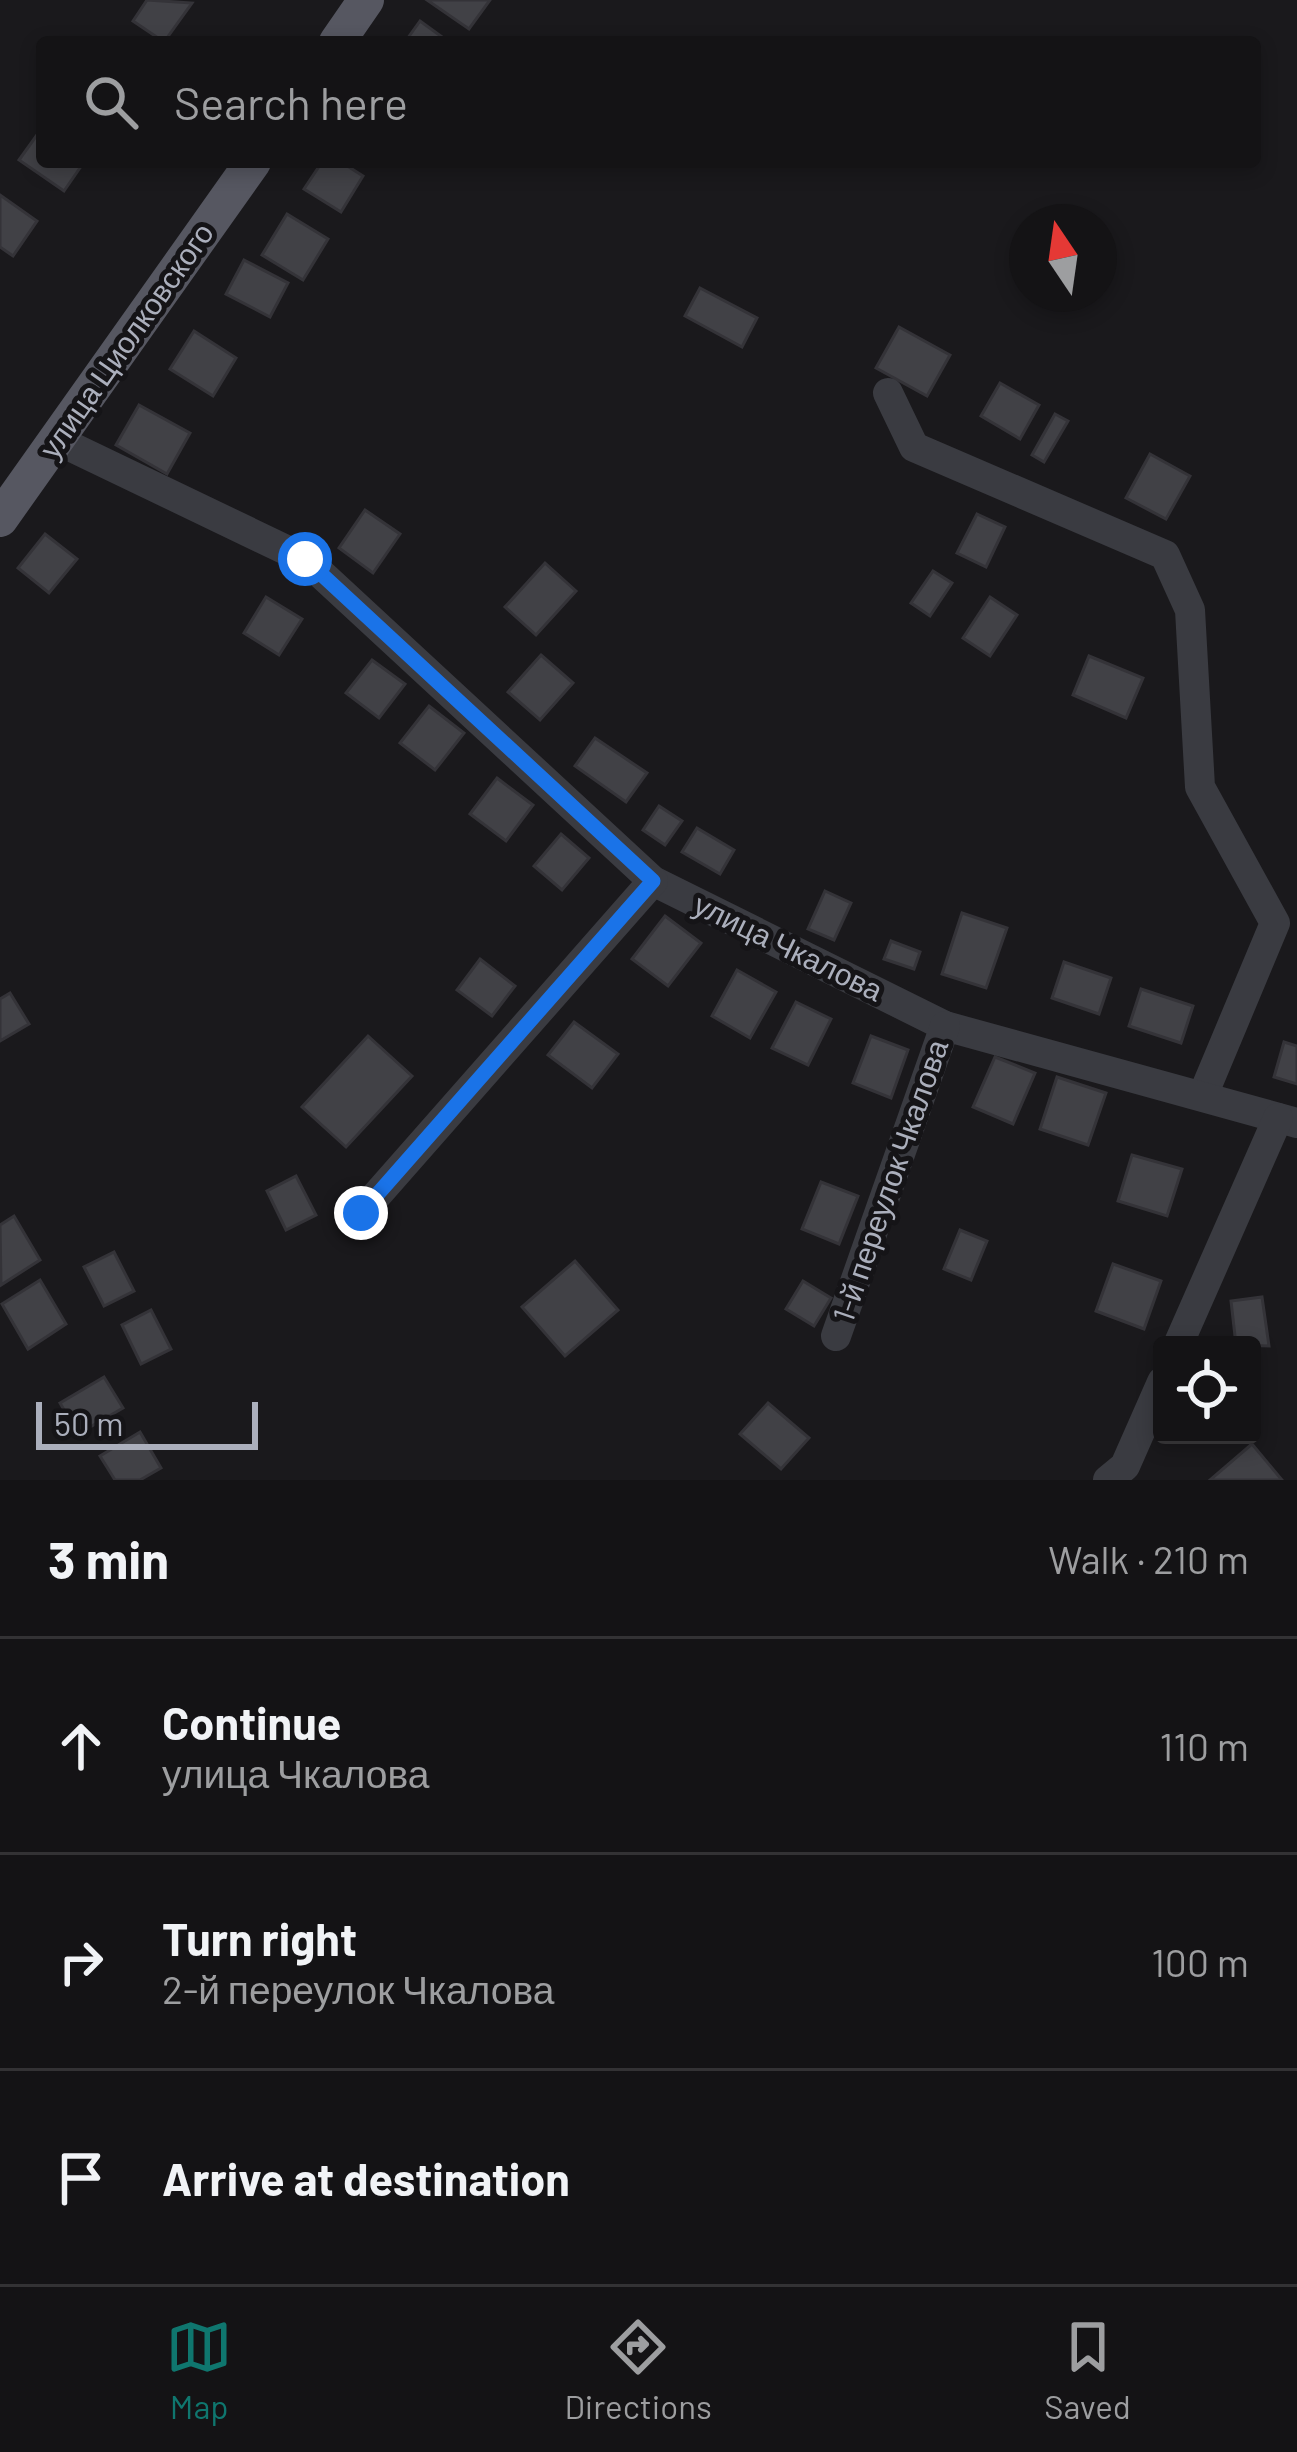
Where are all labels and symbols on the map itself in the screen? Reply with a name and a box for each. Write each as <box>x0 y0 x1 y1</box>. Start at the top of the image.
north arrow <box>1009 204 1117 312</box>
street label: улица Циолковского <box>31 215 220 464</box>
route start <box>278 532 332 586</box>
street label: улица Чкалова <box>689 885 890 1008</box>
street label: 1-й переулок Чкалова <box>824 1034 954 1326</box>
route end <box>334 1186 388 1240</box>
scale bar <box>36 1396 258 1449</box>

